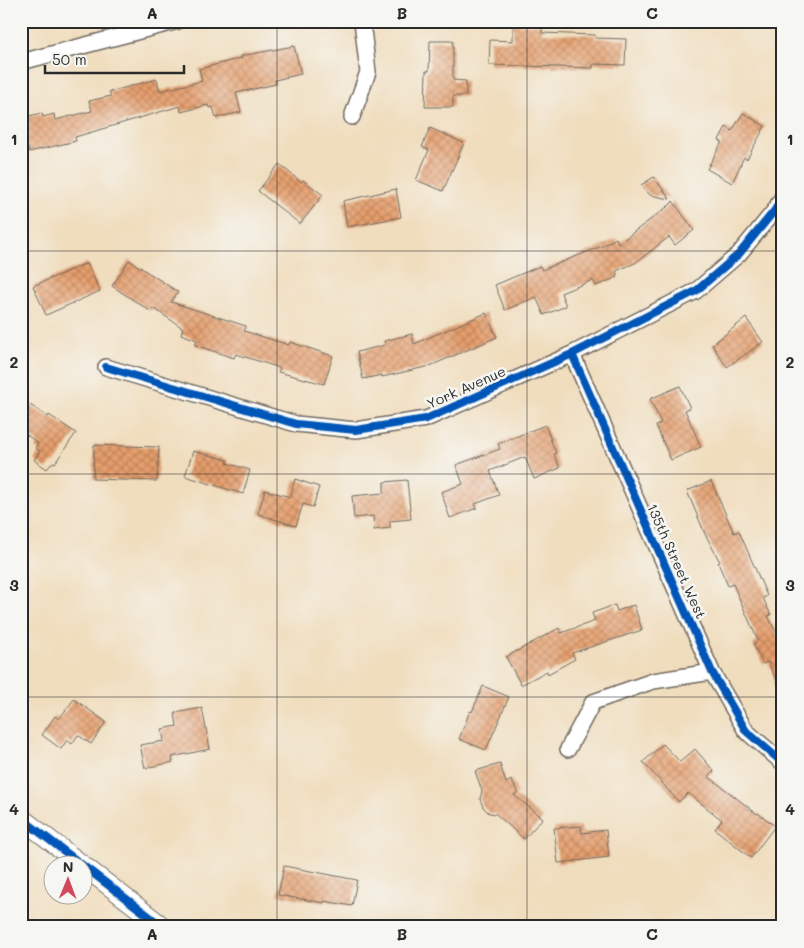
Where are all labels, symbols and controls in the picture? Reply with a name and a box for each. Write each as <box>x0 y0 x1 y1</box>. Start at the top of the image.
text: A <box>146 2 158 23</box>
text: B <box>397 2 407 23</box>
text: C <box>646 2 658 23</box>
scale bar <box>45 42 184 74</box>
text: 50 m <box>52 49 87 69</box>
text: 1 <box>10 128 18 149</box>
text: 1 <box>786 128 794 149</box>
text: 2 <box>10 351 19 372</box>
text: 2 <box>786 351 795 372</box>
street label: York Avenue <box>423 361 509 413</box>
street label: 135th Street West <box>643 500 711 622</box>
text: 3 <box>9 574 19 595</box>
text: 3 <box>785 574 795 595</box>
text: 4 <box>9 798 19 819</box>
text: 4 <box>785 798 795 819</box>
north arrow <box>42 856 92 906</box>
text: N <box>63 857 74 876</box>
text: A <box>146 923 158 944</box>
text: B <box>397 923 407 944</box>
text: C <box>646 923 658 944</box>

